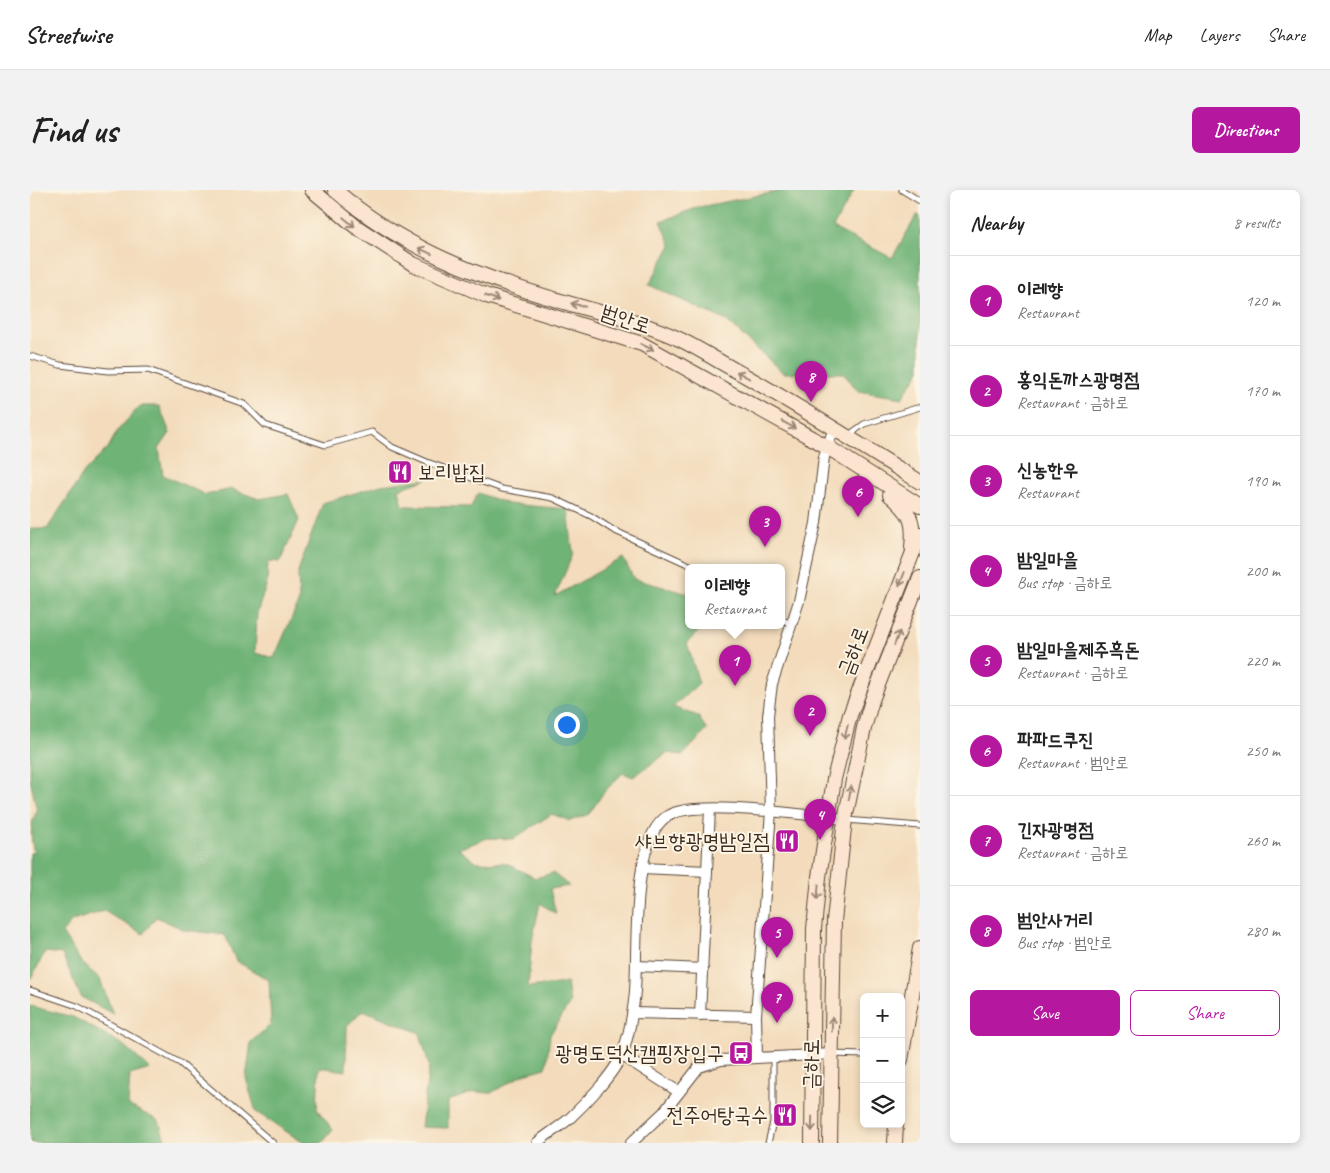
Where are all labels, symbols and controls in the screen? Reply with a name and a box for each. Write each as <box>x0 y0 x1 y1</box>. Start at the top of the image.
text: Streetwise <box>25 20 111 50</box>
text: Map <box>1144 24 1172 46</box>
text: Layers <box>1200 24 1239 46</box>
text: Share <box>1267 24 1305 46</box>
button: Directions <box>1192 107 1300 153</box>
text: Find us <box>30 108 117 153</box>
text: Nearby <box>970 210 1023 236</box>
text: 8 results <box>1233 213 1280 233</box>
one-way arrow <box>343 216 356 227</box>
one-way arrow <box>418 246 433 255</box>
text: 이레향 <box>1017 278 1063 302</box>
text: 1 <box>982 291 990 311</box>
text: 120 m <box>1246 291 1280 311</box>
one-way arrow <box>484 293 500 303</box>
street label: 범안로 <box>598 298 654 340</box>
one-way arrow <box>571 300 587 310</box>
text: Restaurant <box>1017 303 1079 323</box>
one-way arrow <box>639 342 654 352</box>
pin: 8 <box>795 361 827 402</box>
text: 홍익돈까스광명점 <box>1017 368 1139 392</box>
one-way arrow <box>736 370 751 380</box>
text: 2 <box>982 381 990 401</box>
text: 170 m <box>1246 381 1280 401</box>
text: Restaurant · 금하로 <box>1017 393 1128 413</box>
one-way arrow <box>782 420 797 430</box>
text: 신농한우 <box>1017 458 1078 482</box>
restaurant icon: 보리밥집 <box>387 459 413 485</box>
place label: 보리밥집 <box>418 459 486 485</box>
text: 3 <box>982 471 990 491</box>
text: 190 m <box>1246 471 1280 491</box>
pin: 6 <box>842 476 874 517</box>
text: Restaurant <box>1017 483 1079 503</box>
pin: 3 <box>749 506 781 547</box>
text: 밤일마을 <box>1017 548 1078 572</box>
text: 4 <box>982 561 990 581</box>
text: 200 m <box>1246 561 1280 581</box>
popup <box>685 564 785 629</box>
one-way arrow <box>896 571 906 586</box>
text: Bus stop · 금하로 <box>1017 573 1112 593</box>
text: 이레향 <box>704 574 750 598</box>
text: Restaurant <box>704 599 766 619</box>
street label: 금하로 <box>832 623 874 679</box>
one-way arrow <box>893 630 902 646</box>
text: 밤일마을제주흑돈 <box>1017 638 1139 662</box>
pin: 1 <box>719 645 751 686</box>
text: 5 <box>983 651 989 671</box>
text: 220 m <box>1246 651 1280 671</box>
text: Restaurant · 금하로 <box>1017 663 1128 683</box>
pin: 2 <box>794 695 826 736</box>
your location <box>554 712 580 738</box>
one-way arrow <box>841 723 850 739</box>
text: 파파드쿠진 <box>1017 728 1093 752</box>
text: 6 <box>982 741 990 761</box>
text: 250 m <box>1246 741 1280 761</box>
text: Restaurant · 범안로 <box>1017 753 1128 773</box>
one-way arrow <box>846 785 856 801</box>
pin: 4 <box>804 799 836 840</box>
text: 긴자광명점 <box>1017 818 1093 842</box>
place label: 샤브향광명밤일점 <box>635 828 770 854</box>
restaurant icon: 샤브향광명밤일점 <box>774 828 800 854</box>
text: 7 <box>982 831 990 851</box>
text: 260 m <box>1246 831 1280 851</box>
text: Restaurant · 금하로 <box>1017 843 1128 863</box>
one-way arrow <box>813 883 822 899</box>
text: 범안사거리 <box>1017 908 1093 932</box>
pin: 5 <box>761 917 793 958</box>
text: 8 <box>982 921 990 941</box>
text: 280 m <box>1246 921 1280 941</box>
text: Bus stop · 범안로 <box>1017 933 1112 953</box>
pin: 7 <box>761 982 793 1023</box>
button: Save <box>970 990 1120 1036</box>
button: Share <box>1130 990 1280 1036</box>
map controls <box>860 993 905 1128</box>
button: + <box>860 993 905 1038</box>
one-way arrow <box>827 1017 837 1033</box>
street label: 금하로 <box>798 1038 824 1090</box>
button: − <box>860 1038 905 1083</box>
place label: 광명도덕산캠핑장입구 <box>555 1040 724 1066</box>
bus stop icon: 광명도덕산캠핑장입구 <box>728 1040 754 1066</box>
button: layers <box>860 1083 905 1128</box>
place label: 전주어탕국수 <box>667 1102 768 1128</box>
restaurant icon: 전주어탕국수 <box>772 1102 798 1128</box>
one-way arrow <box>807 1116 817 1132</box>

